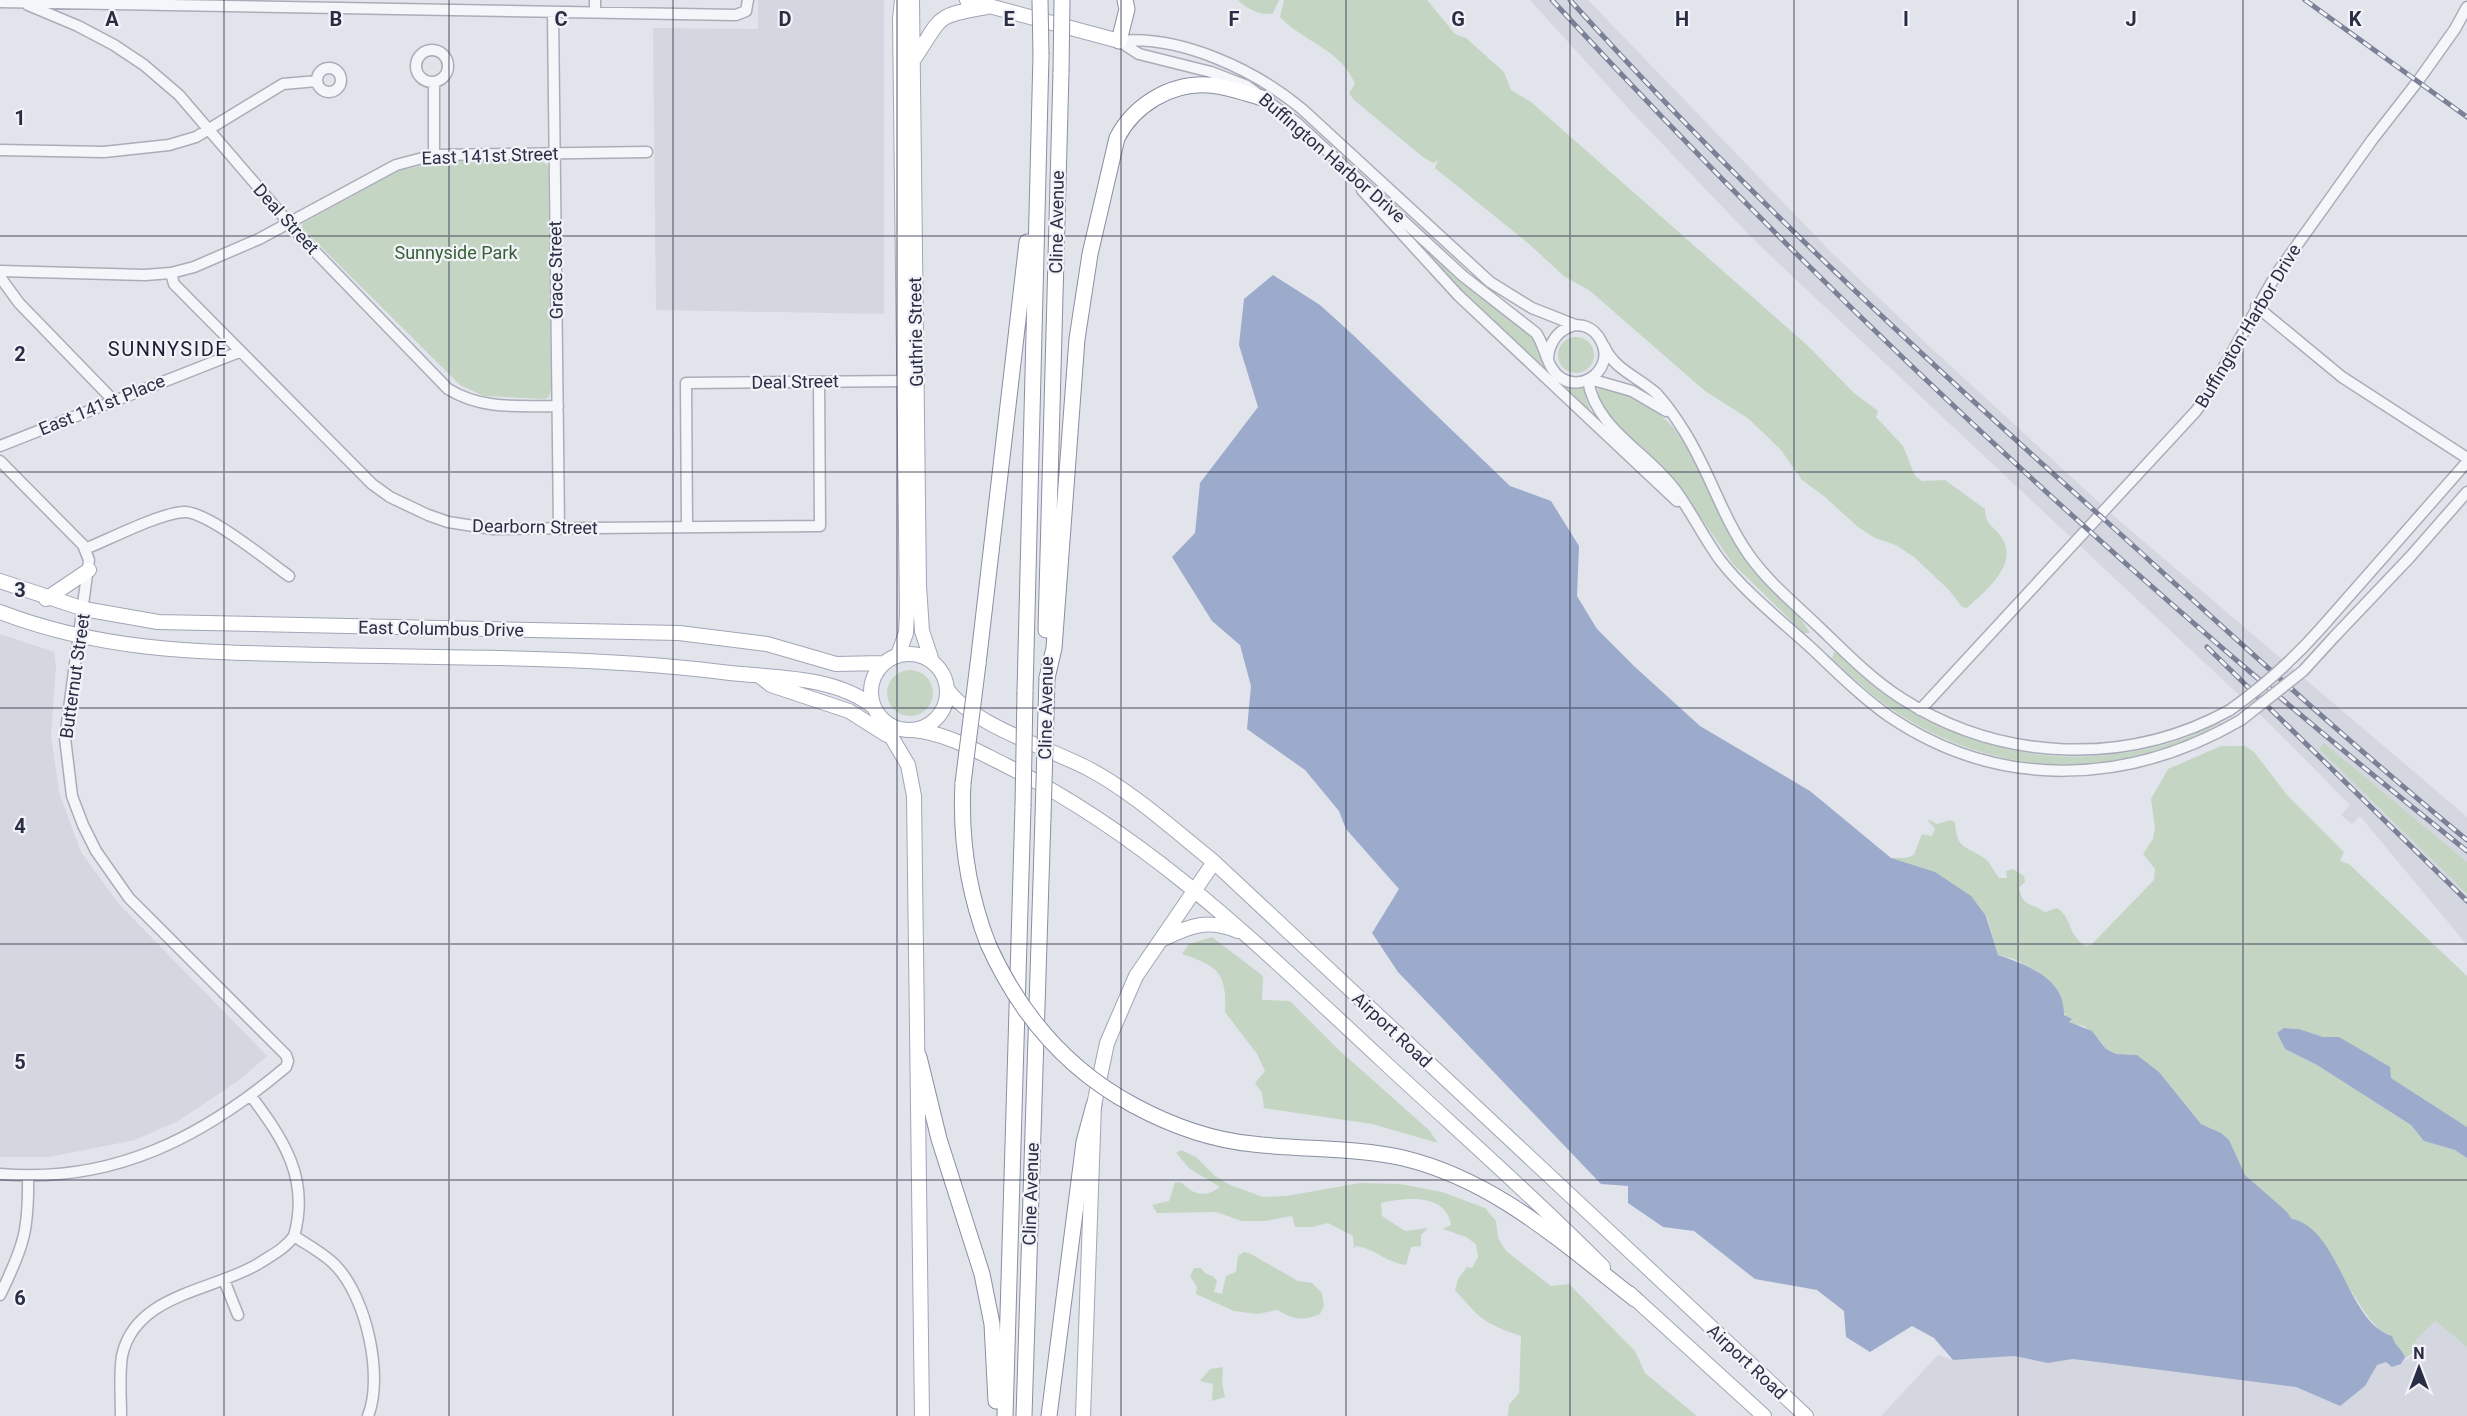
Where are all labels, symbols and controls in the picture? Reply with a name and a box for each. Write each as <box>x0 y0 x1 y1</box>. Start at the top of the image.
text: A <box>105 7 119 31</box>
text: B <box>330 7 342 31</box>
text: C <box>554 7 568 31</box>
text: D <box>779 7 792 31</box>
text: E <box>1003 7 1015 31</box>
text: F <box>1229 7 1240 31</box>
text: G <box>1451 7 1465 31</box>
text: H <box>1675 7 1689 31</box>
text: I <box>1903 7 1909 31</box>
text: J <box>2125 7 2137 31</box>
text: K <box>2349 7 2362 31</box>
street label: Buffington Harbor Drive <box>1255 88 1410 227</box>
text: 1 <box>14 106 26 130</box>
street label: East 141st Street <box>421 143 559 168</box>
street label: Cline Avenue <box>1045 170 1068 274</box>
street label: Deal Street <box>249 179 324 258</box>
street label: Grace Street <box>544 220 567 320</box>
street label: Buffington Harbor Drive <box>2190 240 2305 411</box>
park label: Sunnyside Park <box>394 242 518 263</box>
street label: Guthrie Street <box>904 277 927 387</box>
district label: SUNNYSIDE <box>108 337 228 361</box>
text: 2 <box>14 342 26 366</box>
street label: East 141st Place <box>36 370 168 439</box>
street label: Deal Street <box>751 370 839 393</box>
street label: Dearborn Street <box>472 515 598 538</box>
text: 3 <box>14 578 26 602</box>
street label: Butternut Street <box>55 612 94 740</box>
street label: East Columbus Drive <box>358 617 524 640</box>
street label: Cline Avenue <box>1034 656 1057 760</box>
text: 4 <box>14 814 26 838</box>
street label: Airport Road <box>1348 988 1436 1072</box>
text: 5 <box>14 1050 26 1074</box>
street label: Cline Avenue <box>1018 1142 1043 1246</box>
text: 6 <box>14 1286 26 1310</box>
street label: Airport Road <box>1703 1320 1791 1404</box>
north arrow <box>2389 1338 2449 1398</box>
text: N <box>2413 1344 2425 1363</box>

